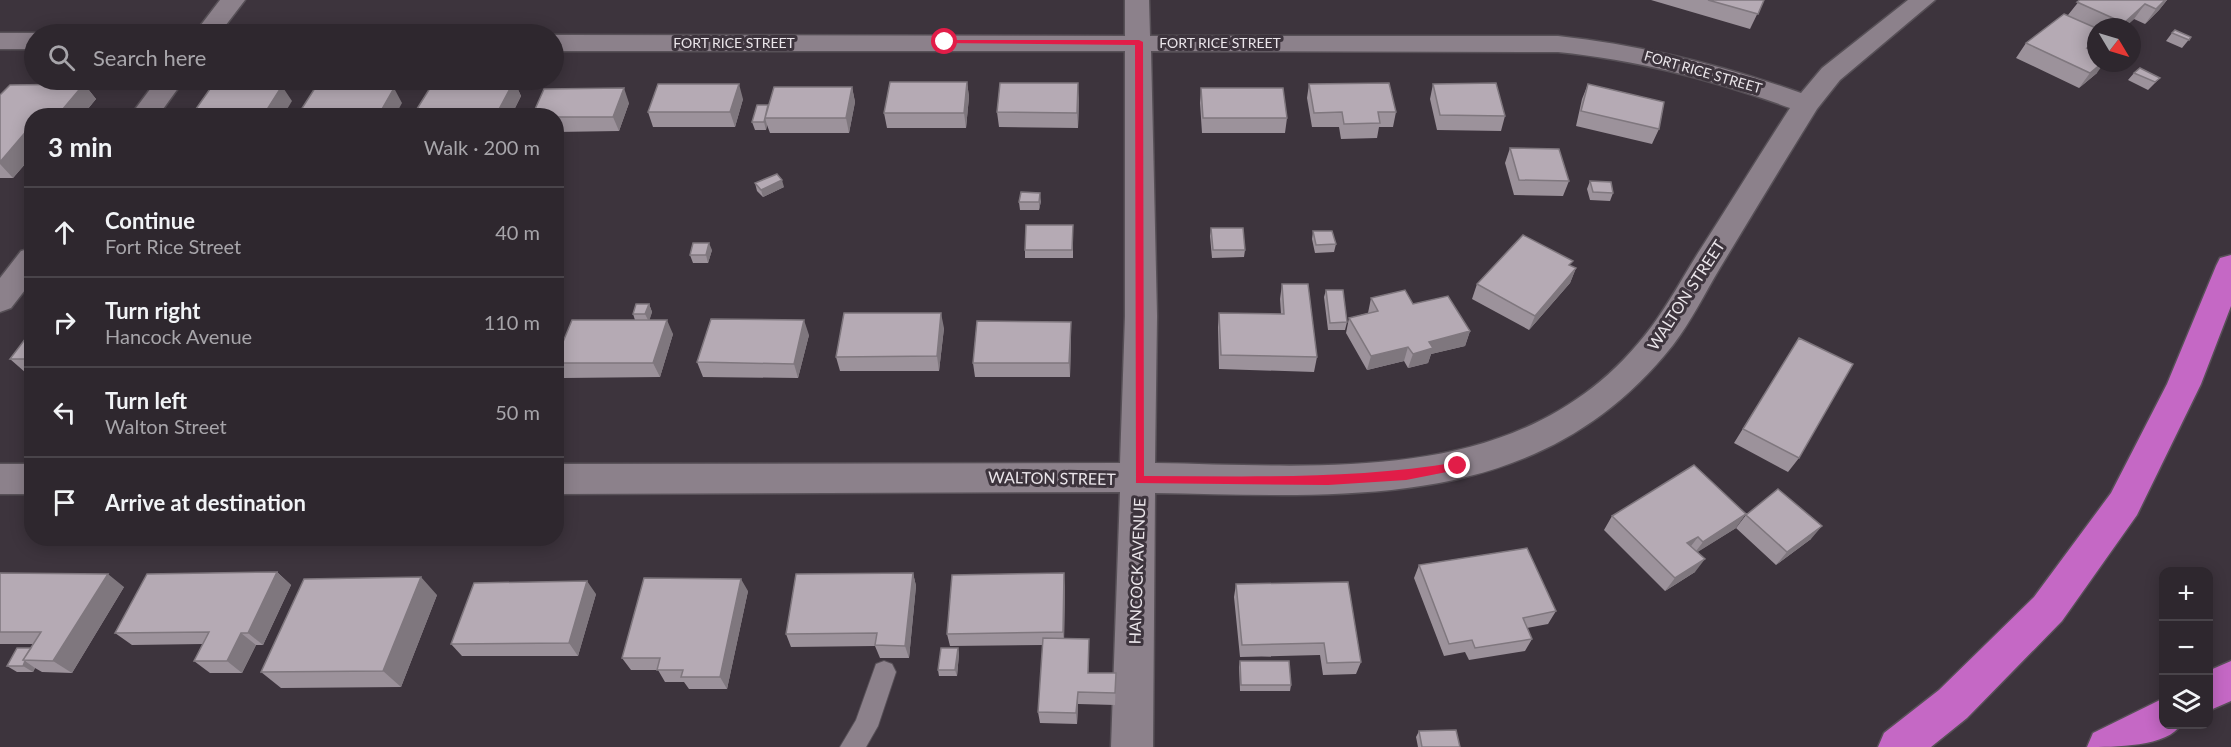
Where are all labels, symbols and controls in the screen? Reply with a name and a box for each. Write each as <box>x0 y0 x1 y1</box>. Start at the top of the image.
north arrow <box>2087 18 2141 72</box>
search box <box>24 24 564 90</box>
route start <box>931 28 957 54</box>
street label: FORT RICE STREET <box>673 34 796 51</box>
street label: FORT RICE STREET <box>1159 34 1282 51</box>
icon: search <box>45 41 78 74</box>
text: Search here <box>93 44 206 71</box>
street label: FORT RICE STREET <box>1642 47 1765 97</box>
text: 3 min <box>48 131 112 163</box>
text: Walk · 200 m <box>424 135 540 159</box>
text: Continue <box>105 207 195 234</box>
icon: ahead <box>48 216 81 249</box>
text: 40 m <box>495 220 540 244</box>
text: Fort Rice Street <box>105 234 241 258</box>
street label: WALTON STREET <box>1643 236 1729 353</box>
text: Turn right <box>105 297 200 324</box>
icon: right <box>48 306 81 339</box>
text: 110 m <box>484 310 540 334</box>
text: Hancock Avenue <box>105 324 252 348</box>
text: Turn left <box>105 387 187 414</box>
icon: left <box>48 396 81 429</box>
text: 50 m <box>495 400 540 424</box>
text: Walton Street <box>105 414 227 438</box>
route end <box>1444 452 1470 478</box>
street label: WALTON STREET <box>988 467 1116 488</box>
icon: arrive <box>48 486 81 519</box>
text: Arrive at destination <box>105 489 306 516</box>
street label: HANCOCK AVENUE <box>1124 497 1149 645</box>
map controls <box>2159 567 2213 729</box>
button: + <box>2159 567 2213 621</box>
button: − <box>2159 621 2213 675</box>
button: layers <box>2159 675 2213 729</box>

